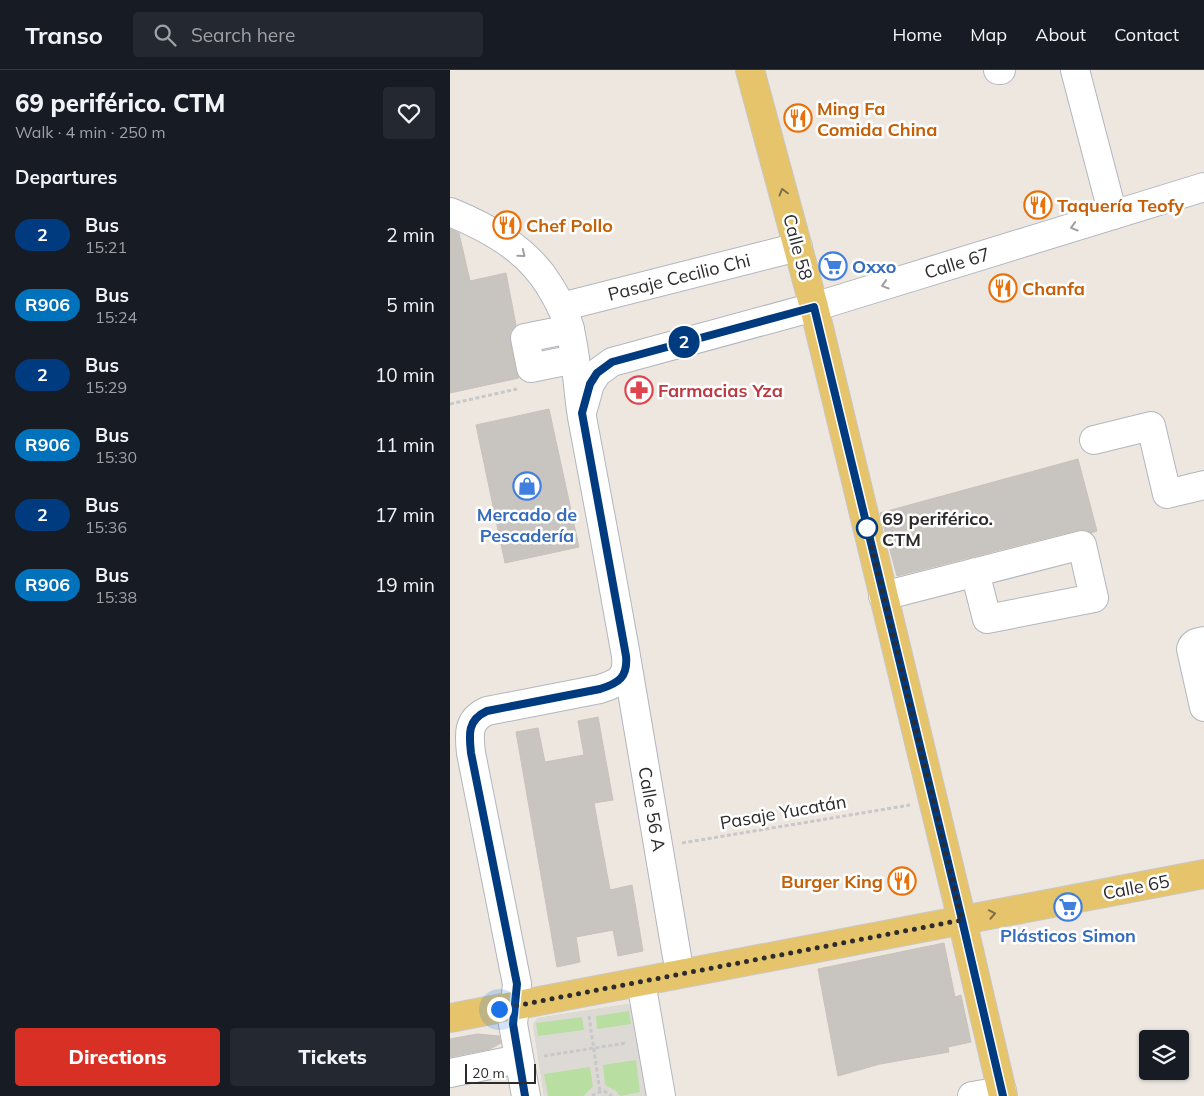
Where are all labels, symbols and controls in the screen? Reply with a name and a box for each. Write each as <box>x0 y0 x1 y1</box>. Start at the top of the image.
search box <box>133 12 483 57</box>
text: Transo <box>25 20 103 50</box>
icon: search <box>151 21 179 49</box>
text: Search here <box>191 23 295 47</box>
text: Home <box>892 23 942 46</box>
text: Map <box>970 23 1007 46</box>
text: About <box>1035 23 1086 46</box>
text: Contact <box>1114 23 1179 46</box>
button: heart <box>383 87 435 139</box>
text: 69 periférico. CTM <box>15 88 225 118</box>
place label: Ming Fa Comida China <box>817 97 937 141</box>
restaurant icon: Ming Fa Comida China <box>783 103 813 133</box>
text: Walk · 4 min · 250 m <box>15 122 166 142</box>
text: Departures <box>15 165 117 189</box>
one-way arrow <box>778 188 789 197</box>
restaurant icon: Taquería Teofy <box>1023 190 1053 220</box>
place label: Taquería Teofy <box>1057 194 1184 217</box>
restaurant icon: Chef Pollo <box>492 210 522 240</box>
street label: Calle 58 <box>778 211 818 283</box>
text: Bus <box>85 213 119 237</box>
place label: Chef Pollo <box>526 214 613 237</box>
one-way arrow <box>1070 222 1078 232</box>
text: 2 <box>37 223 48 246</box>
text: 2 min <box>386 223 435 247</box>
text: 15:21 <box>85 237 127 257</box>
street label: Calle 67 <box>921 242 993 284</box>
one-way arrow <box>516 248 525 256</box>
street label: Pasaje Cecilio Chi <box>605 248 753 306</box>
supermarket icon: Oxxo <box>818 251 848 281</box>
place label: Oxxo <box>852 255 896 278</box>
restaurant icon: Chanfa <box>988 273 1018 303</box>
place label: Chanfa <box>1022 277 1085 300</box>
one-way arrow <box>881 279 889 289</box>
text: Bus <box>95 283 129 307</box>
text: R906 <box>25 293 70 316</box>
text: 5 min <box>386 293 435 317</box>
text: 15:24 <box>95 307 137 327</box>
line badge: 2 <box>668 326 700 358</box>
text: 2 <box>679 330 689 353</box>
text: Bus <box>85 353 119 377</box>
text: 2 <box>37 363 48 386</box>
text: 10 min <box>375 363 435 387</box>
pharmacy icon: Farmacias Yza <box>624 375 654 405</box>
text: 15:29 <box>85 377 127 397</box>
place label: Farmacias Yza <box>658 379 783 402</box>
text: Bus <box>95 423 129 447</box>
text: R906 <box>25 433 70 456</box>
text: 11 min <box>375 433 435 457</box>
text: 15:30 <box>95 447 137 467</box>
shop icon: Mercado de Pescadería <box>512 471 542 501</box>
text: Bus <box>85 493 119 517</box>
text: 2 <box>37 503 48 526</box>
text: 17 min <box>375 503 435 527</box>
place label: Mercado de Pescadería <box>477 503 577 547</box>
place label: 69 periférico. CTM <box>882 507 993 551</box>
text: 15:36 <box>85 517 127 537</box>
marker: 69 periférico. CTM <box>856 517 878 539</box>
text: Bus <box>95 563 129 587</box>
text: R906 <box>25 573 70 596</box>
text: 19 min <box>375 573 435 597</box>
text: 15:38 <box>95 587 137 607</box>
street label: Calle 56 A <box>633 765 671 853</box>
street label: Pasaje Yucatán <box>718 790 848 834</box>
restaurant icon: Burger King <box>887 866 917 896</box>
street label: Calle 65 <box>1101 869 1172 905</box>
place label: Burger King <box>781 870 883 893</box>
supermarket icon: Plásticos Simon <box>1053 892 1083 922</box>
one-way arrow <box>988 910 997 920</box>
place label: Plásticos Simon <box>1000 924 1136 947</box>
your location <box>487 997 512 1022</box>
button: Directions <box>15 1028 220 1086</box>
button: Tickets <box>230 1028 435 1086</box>
map controls <box>1139 1030 1189 1080</box>
button: layers <box>1139 1030 1189 1080</box>
scale bar <box>465 1061 536 1084</box>
text: 20 m <box>472 1064 505 1082</box>

